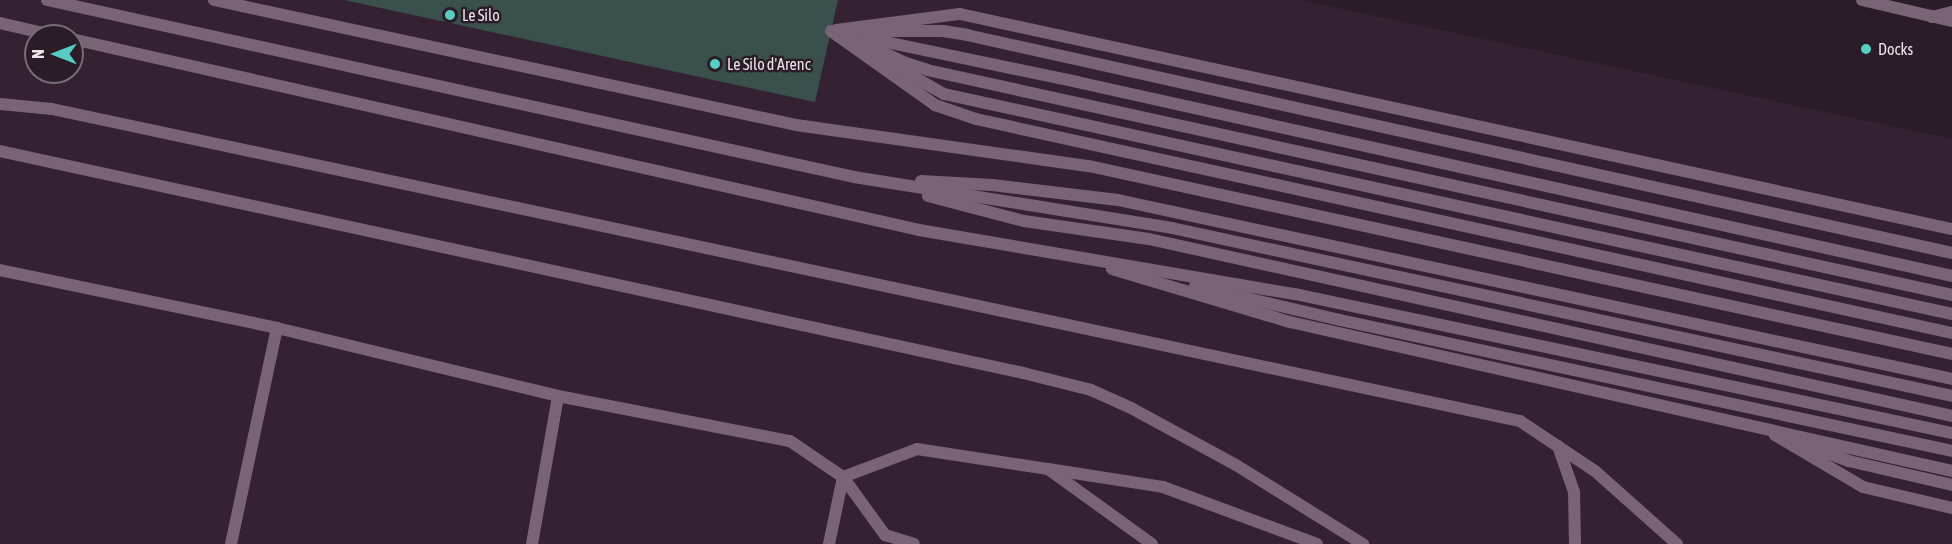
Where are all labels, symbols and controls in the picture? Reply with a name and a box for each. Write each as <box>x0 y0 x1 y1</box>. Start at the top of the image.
place label: Le Silo <box>462 5 500 25</box>
marker: Le Silo <box>443 8 457 22</box>
north arrow <box>24 24 84 84</box>
place label: Docks <box>1878 39 1913 59</box>
marker: Docks <box>1859 42 1873 56</box>
text: N <box>29 49 47 59</box>
place label: Le Silo d'Arenc <box>727 54 811 74</box>
marker: Le Silo d'Arenc <box>708 57 722 71</box>

